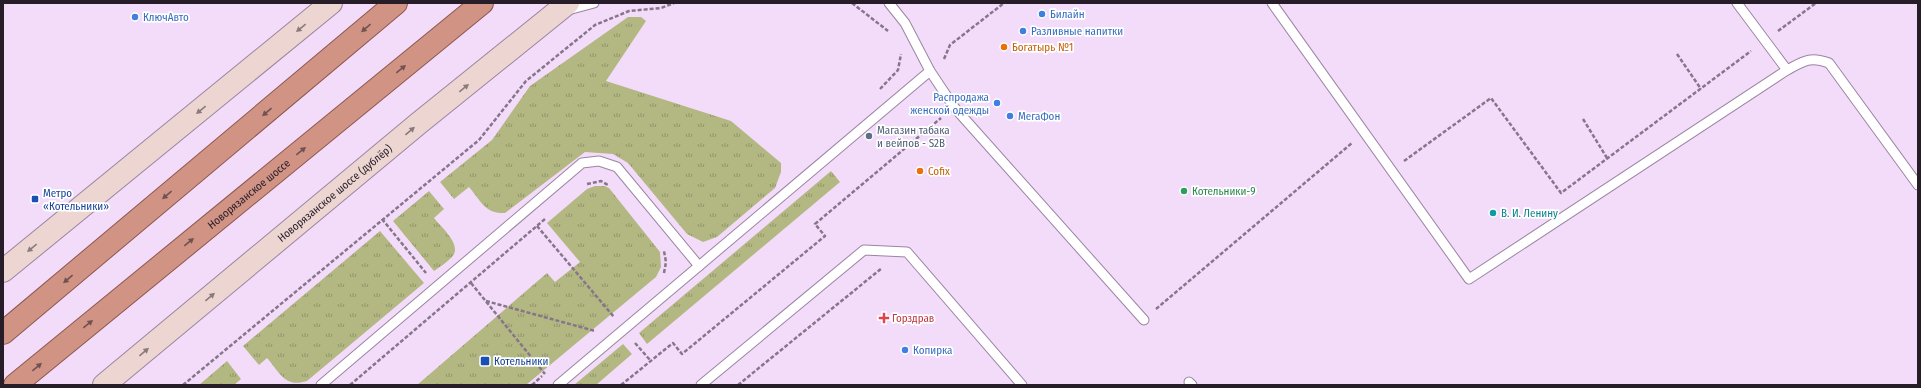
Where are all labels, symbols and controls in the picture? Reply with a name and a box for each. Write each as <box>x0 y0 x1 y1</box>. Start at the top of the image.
place label: Билайн <box>1050 8 1085 21</box>
marker: Билайн <box>1037 9 1047 19</box>
place label: КлючАвто <box>143 11 189 24</box>
marker: КлючАвто <box>130 12 140 22</box>
one-way arrow <box>296 23 307 32</box>
one-way arrow <box>361 24 372 33</box>
place label: Разливные напитки <box>1031 25 1123 38</box>
marker: Разливные напитки <box>1018 26 1028 36</box>
place label: Богатырь №1 <box>1012 41 1073 54</box>
marker: Богатырь №1 <box>999 42 1009 52</box>
one-way arrow <box>396 64 407 73</box>
one-way arrow <box>458 83 469 92</box>
place label: Распродажа женской одежды <box>910 91 989 117</box>
marker: Распродажа женской одежды <box>992 98 1002 108</box>
one-way arrow <box>195 105 206 114</box>
one-way arrow <box>261 107 272 116</box>
place label: МегаФон <box>1018 110 1060 123</box>
marker: МегаФон <box>1005 111 1015 121</box>
place label: Магазин табака и вейпов - S2B <box>877 124 950 150</box>
one-way arrow <box>405 126 415 135</box>
marker: Магазин табака и вейпов - S2B <box>864 131 874 141</box>
street label: Новорязанское шоссе (дублёр) <box>275 142 394 244</box>
one-way arrow <box>295 147 306 155</box>
street label: Новорязанское шоссе <box>205 156 293 231</box>
place label: Cofix <box>928 165 950 178</box>
marker: Cofix <box>915 166 925 176</box>
place label: Котельники-9 <box>1192 185 1256 198</box>
marker: Котельники-9 <box>1179 186 1189 196</box>
place label: Метро «Котельники» <box>43 187 109 213</box>
one-way arrow <box>162 191 173 200</box>
marker: Метро «Котельники» <box>30 194 40 204</box>
place label: В. И. Ленину <box>1501 207 1558 220</box>
marker: В. И. Ленину <box>1488 208 1498 218</box>
one-way arrow <box>184 238 195 247</box>
one-way arrow <box>27 243 37 252</box>
one-way arrow <box>62 274 73 283</box>
one-way arrow <box>205 292 215 301</box>
place label: Горздрав <box>892 312 934 325</box>
marker: Горздрав <box>879 313 889 323</box>
one-way arrow <box>83 320 94 329</box>
place label: Копирка <box>913 344 952 357</box>
marker: Копирка <box>900 345 910 355</box>
one-way arrow <box>138 348 149 356</box>
marker: Котельники <box>479 355 491 367</box>
place label: Котельники <box>494 355 548 368</box>
one-way arrow <box>31 363 42 372</box>

